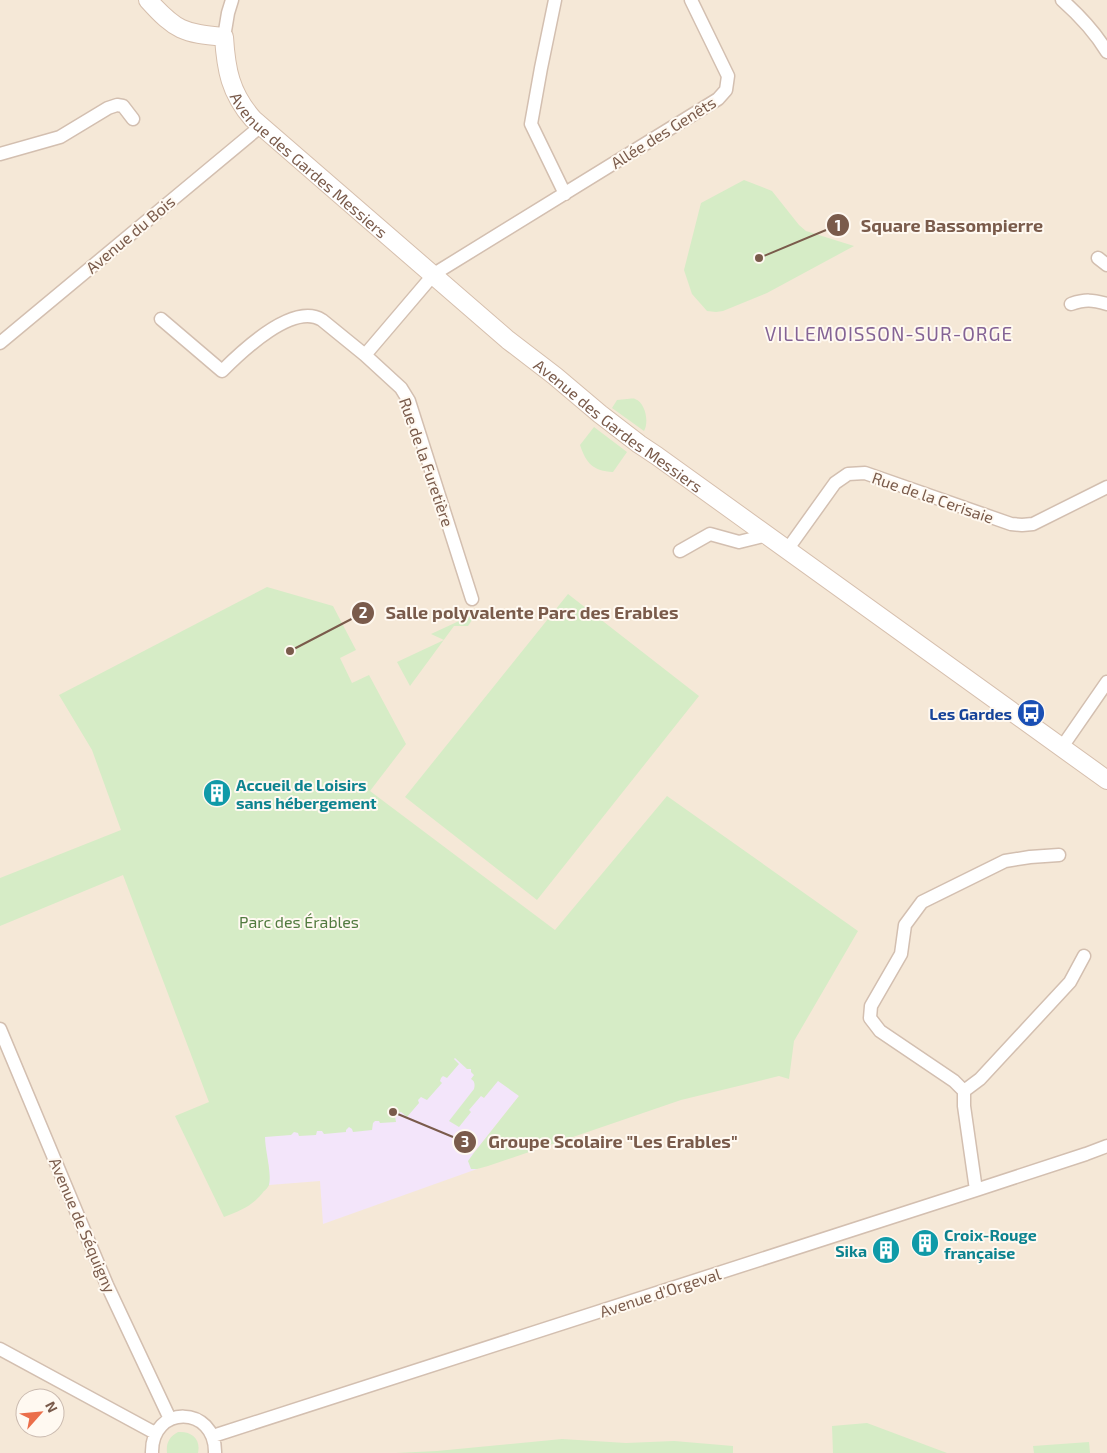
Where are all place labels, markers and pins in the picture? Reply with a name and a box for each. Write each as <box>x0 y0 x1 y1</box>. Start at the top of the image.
callout: Square Bassompierre <box>825 209 1053 242</box>
callout: Salle polyvalente Parc des Erables <box>350 597 688 630</box>
bus stop icon: Les Gardes <box>1016 698 1046 728</box>
place label: Les Gardes <box>929 704 1012 723</box>
place label: Accueil de Loisirs sans hébergement <box>236 775 377 812</box>
building icon: Accueil de Loisirs sans hébergement <box>202 778 232 808</box>
callout: Groupe Scolaire "Les Erables" <box>453 1126 747 1159</box>
place label: Croix-Rouge française <box>944 1225 1037 1264</box>
building icon: Croix-Rouge française <box>910 1228 940 1258</box>
building icon: Sika <box>871 1235 901 1265</box>
place label: Sika <box>835 1241 867 1260</box>

